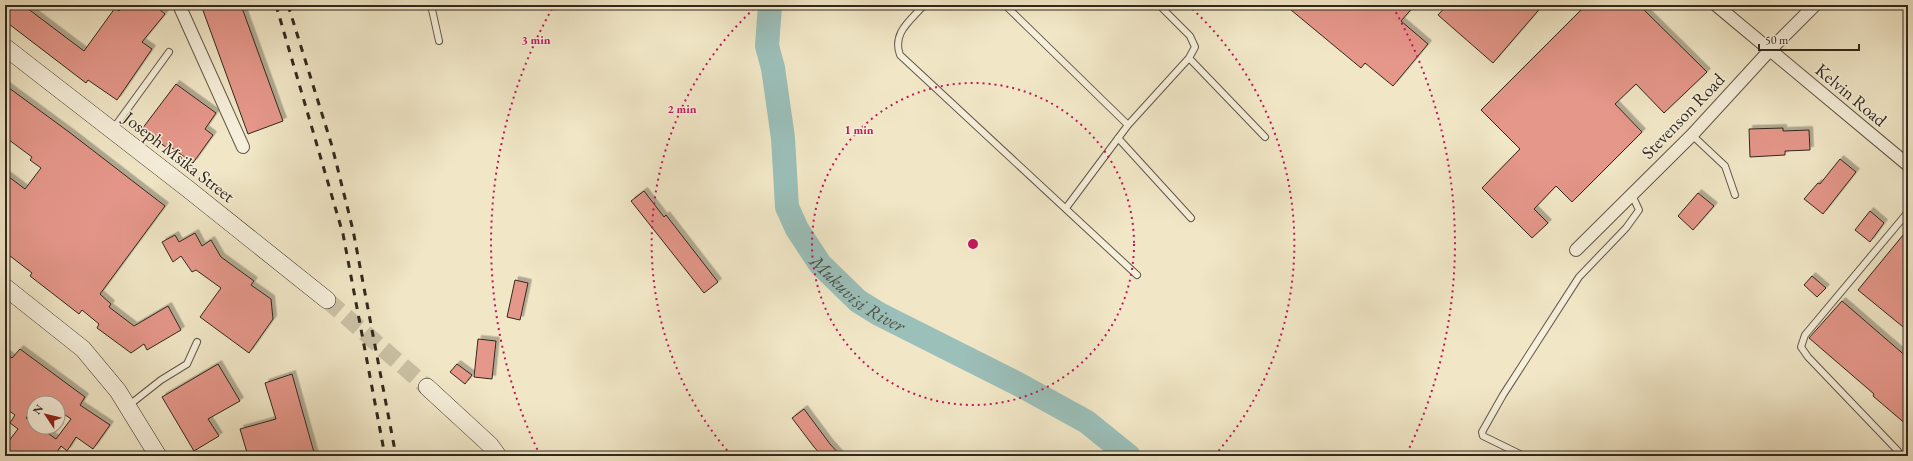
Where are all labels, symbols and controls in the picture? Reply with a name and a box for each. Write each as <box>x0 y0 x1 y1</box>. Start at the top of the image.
scale bar <box>1759 26 1859 52</box>
text: 3 min <box>521 32 551 48</box>
text: 50 m <box>1765 32 1789 48</box>
street label: Kelvin Road <box>1811 58 1893 132</box>
street label: Stevenson Road <box>1636 67 1730 163</box>
text: 2 min <box>667 101 697 117</box>
street label: Joseph Msika Street <box>117 105 240 207</box>
text: 1 min <box>844 122 874 138</box>
centre of rings <box>966 237 980 251</box>
water label: Mukuvisi River <box>804 248 910 338</box>
north arrow <box>26 395 66 435</box>
text: N <box>30 402 46 417</box>

